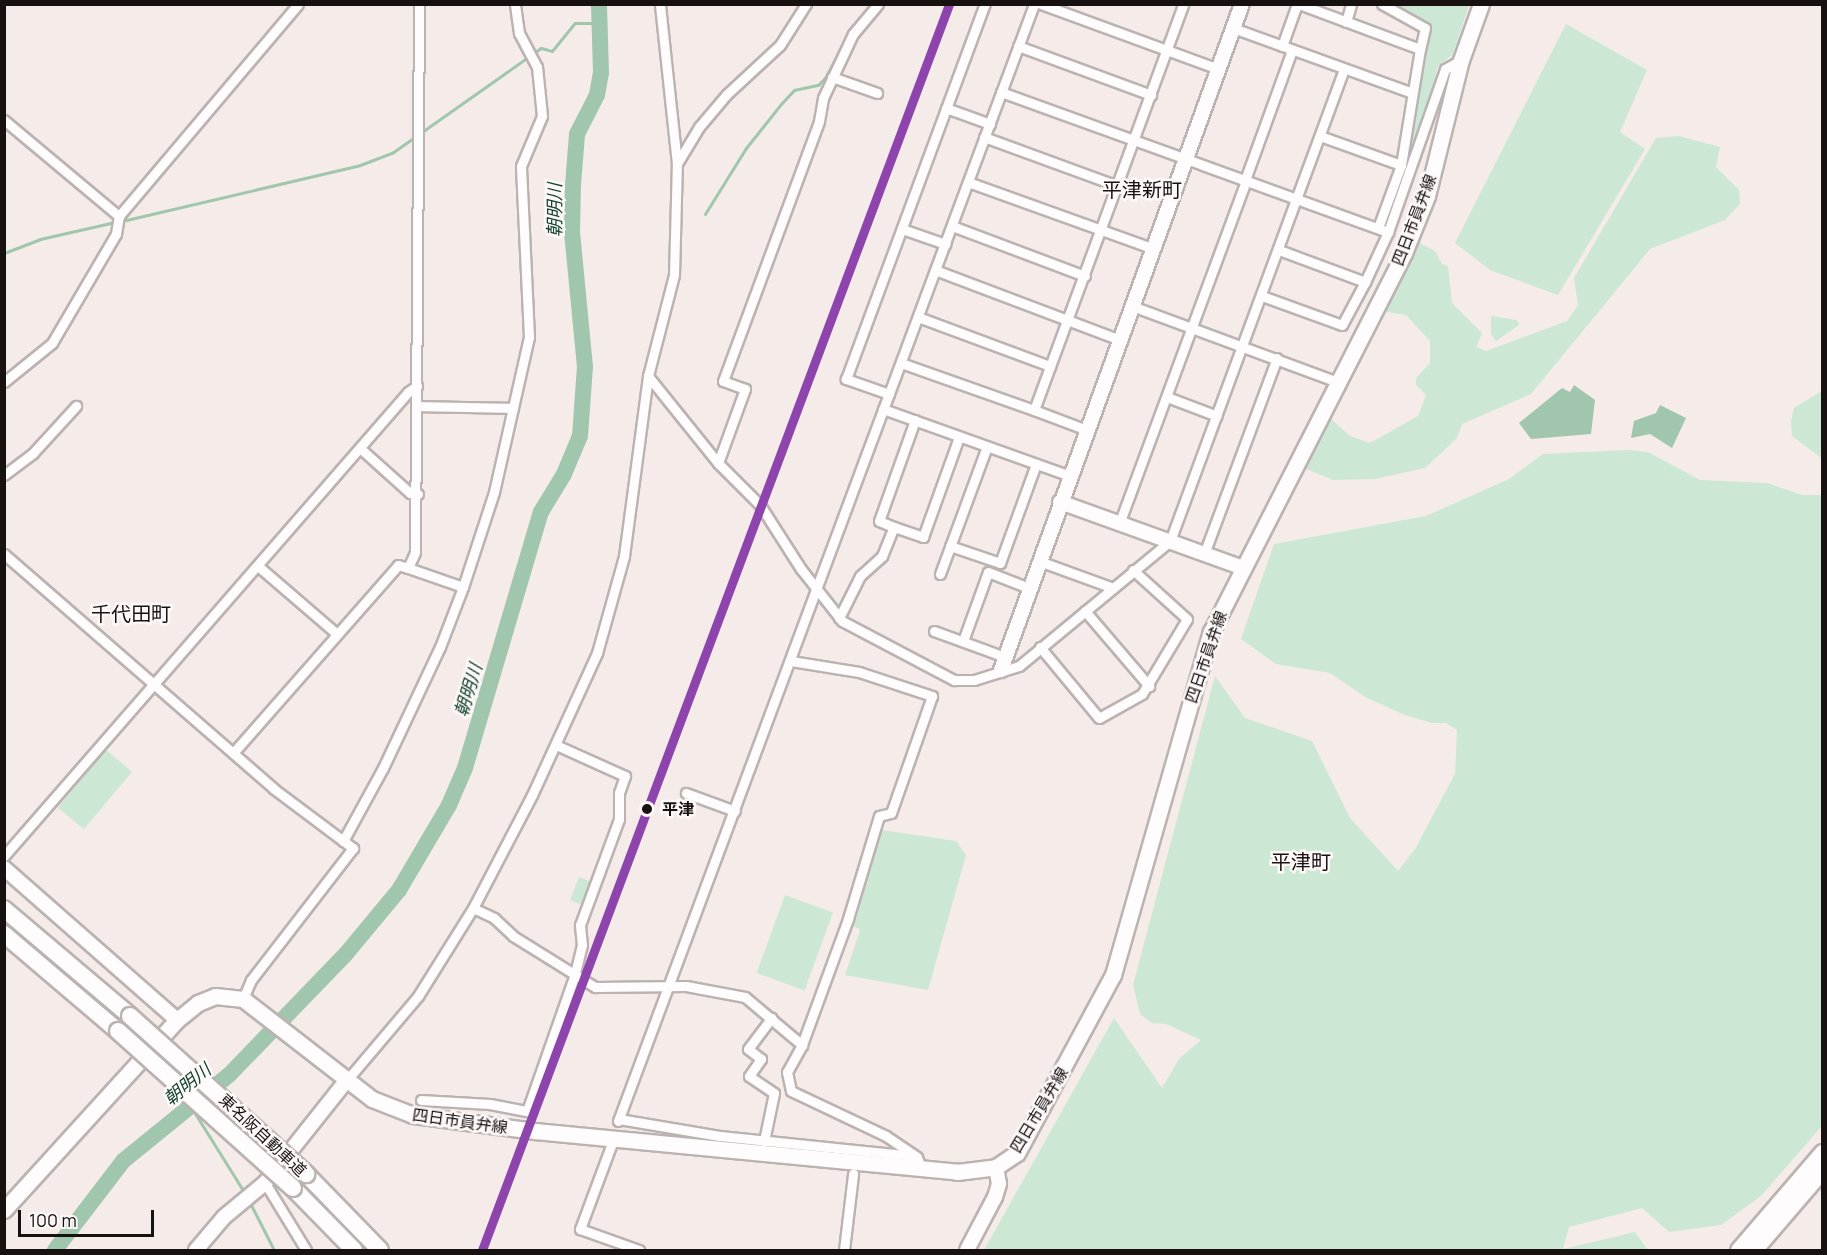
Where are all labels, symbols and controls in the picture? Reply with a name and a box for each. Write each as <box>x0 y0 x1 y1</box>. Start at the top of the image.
street label: 四日市員弁線 <box>1388 172 1440 268</box>
district label: 平津新町 <box>1102 177 1182 201</box>
water label: 朝明川 <box>543 183 565 237</box>
district label: 千代田町 <box>91 601 171 625</box>
street label: 四日市員弁線 <box>1181 608 1231 706</box>
water label: 朝明川 <box>450 661 486 719</box>
marker: 平津 <box>637 799 657 819</box>
place label: 平津 <box>662 799 694 819</box>
district label: 平津町 <box>1271 849 1331 873</box>
water label: 朝明川 <box>159 1059 215 1109</box>
street label: 四日市員弁線 <box>1006 1064 1072 1156</box>
street label: 東名阪自動車道 <box>215 1090 311 1180</box>
street label: 四日市員弁線 <box>411 1105 509 1137</box>
scale bar <box>21 1198 158 1236</box>
text: 100 m <box>29 1208 77 1232</box>

